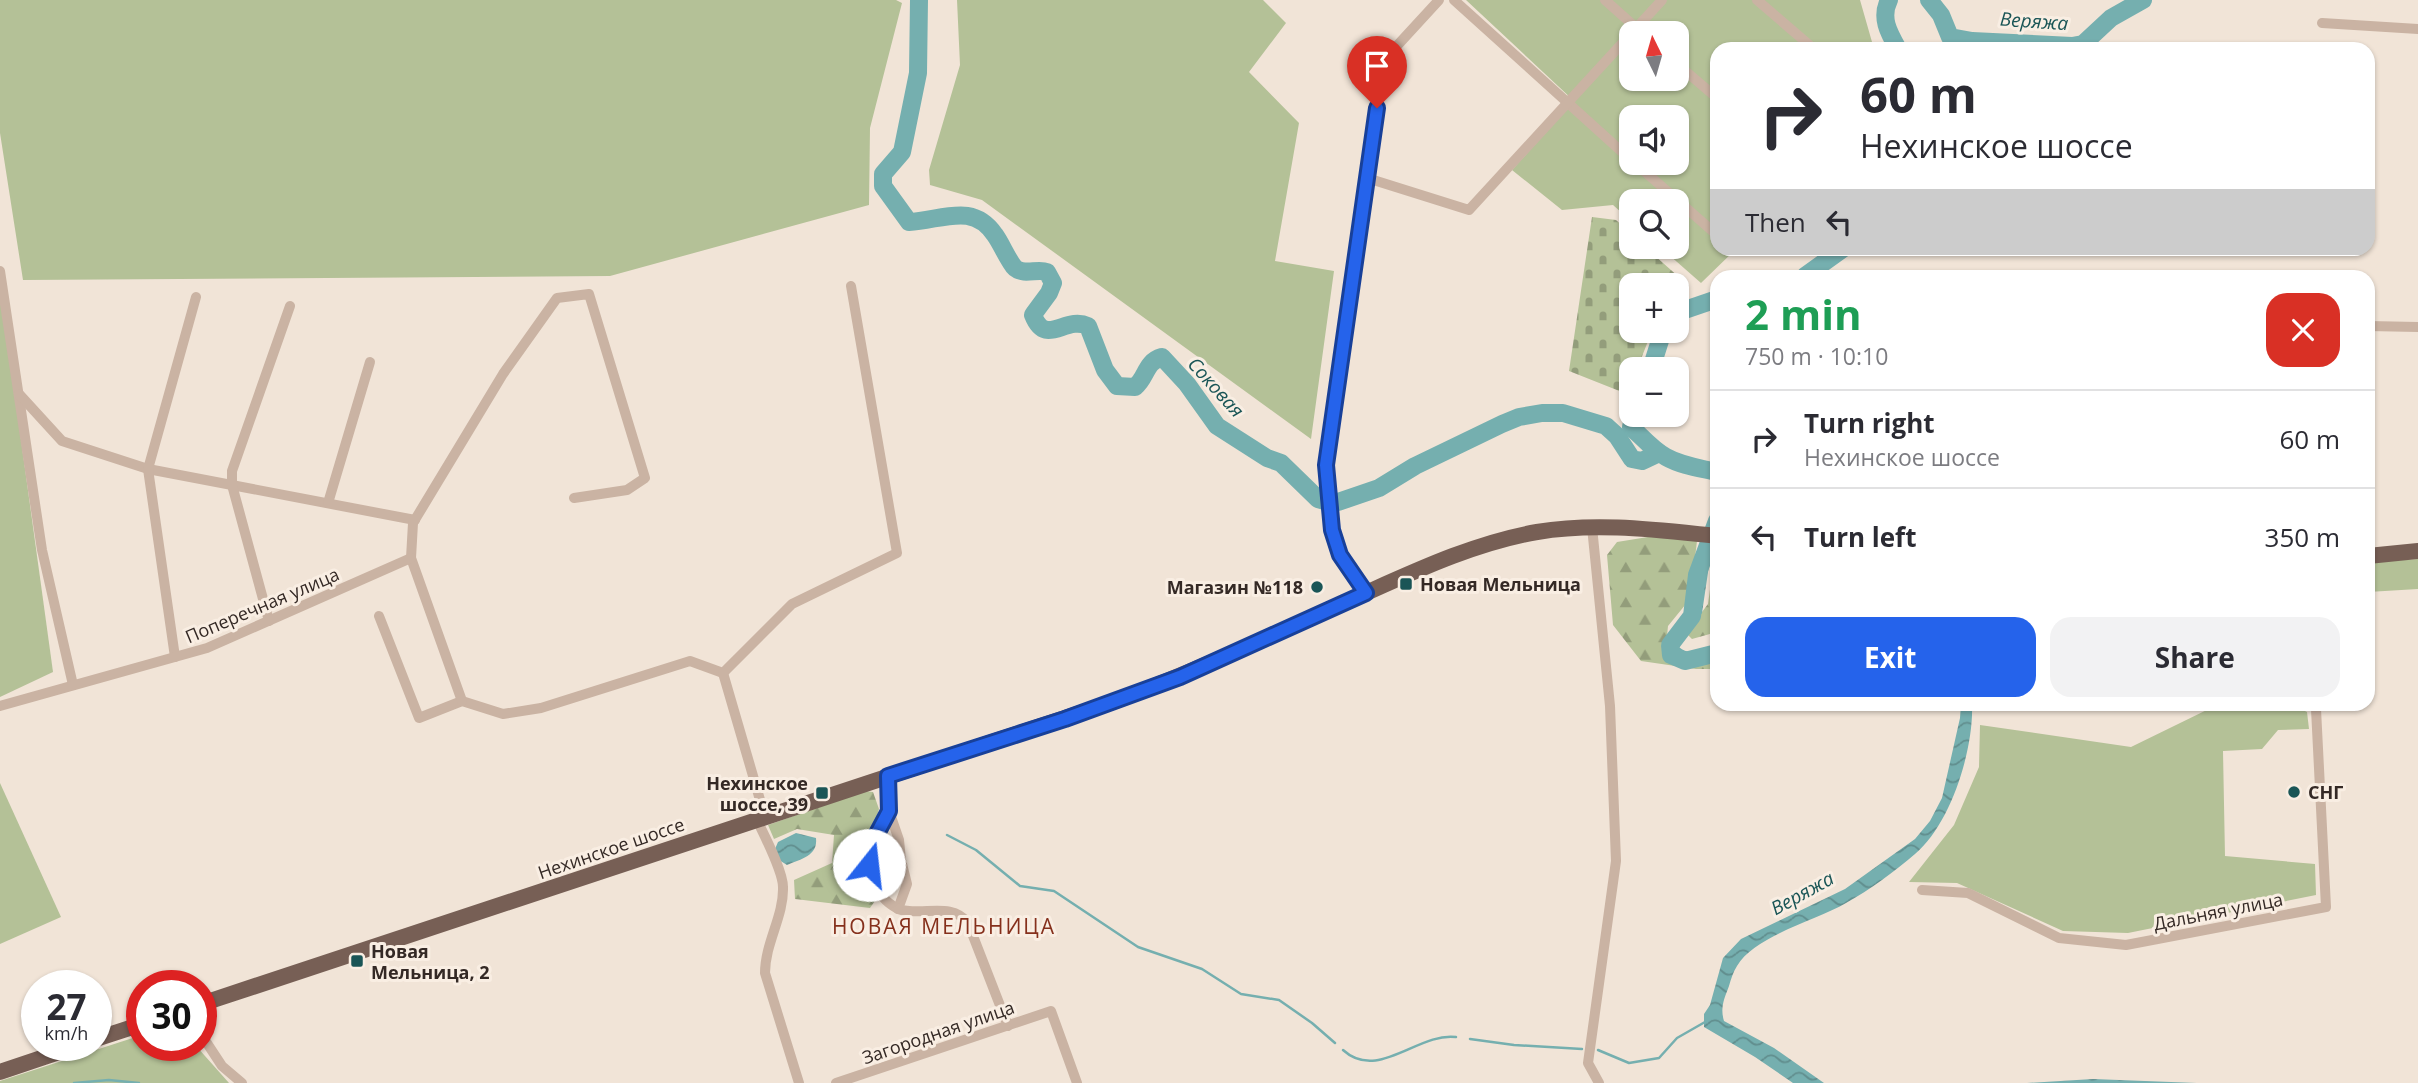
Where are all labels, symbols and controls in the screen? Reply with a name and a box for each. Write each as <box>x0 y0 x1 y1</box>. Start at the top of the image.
water label: Веряжа <box>1999 6 2069 36</box>
north arrow <box>1619 21 1689 91</box>
map controls <box>1619 21 1689 427</box>
pin <box>1347 36 1407 108</box>
icon: arrive <box>1358 47 1396 85</box>
text: 60 m <box>1860 61 1977 127</box>
icon: right <box>1745 70 1836 161</box>
button: sound <box>1619 105 1689 175</box>
text: Нехинское шоссе <box>1860 124 2133 167</box>
button: search <box>1619 189 1689 259</box>
icon: left <box>1820 203 1858 241</box>
text: Then <box>1745 204 1806 240</box>
button: + <box>1619 273 1689 343</box>
text: 2 min <box>1745 285 1862 342</box>
button: close <box>2266 293 2340 367</box>
text: 750 m · 10:10 <box>1745 340 1888 372</box>
water label: Соковая <box>1182 351 1250 423</box>
button: − <box>1619 357 1689 427</box>
text: Turn right <box>1804 405 1935 441</box>
icon: right <box>1745 420 1783 458</box>
text: 60 m <box>2279 421 2340 457</box>
text: Нехинское шоссе <box>1804 441 2000 473</box>
icon: left <box>1745 518 1783 556</box>
text: Turn left <box>1804 519 1916 555</box>
text: 350 m <box>2265 519 2340 555</box>
street label: Поперечная улица <box>181 562 343 648</box>
place label: Новая Мельница <box>1420 572 1581 596</box>
place label: Магазин №118 <box>1167 575 1303 599</box>
marker: Новая Мельница <box>1398 576 1414 592</box>
marker: Магазин №118 <box>1309 579 1325 595</box>
button: Exit <box>1745 617 2036 697</box>
button: Share <box>2050 617 2340 697</box>
place label: Нехинское шоссе, 39 <box>706 771 808 816</box>
place label: СНГ <box>2308 780 2343 804</box>
marker: СНГ <box>2286 784 2302 800</box>
marker: Нехинское шоссе, 39 <box>814 785 830 801</box>
street label: Нехинское шоссе <box>535 812 687 884</box>
position arrow <box>832 828 906 902</box>
water label: Веряжа <box>1766 865 1838 921</box>
street label: Дальняя улица <box>2151 887 2285 935</box>
district label: НОВАЯ МЕЛЬНИЦА <box>832 912 1056 940</box>
place label: Новая Мельница, 2 <box>371 939 490 984</box>
marker: Новая Мельница, 2 <box>349 953 365 969</box>
speed limit sign: 30 <box>126 970 217 1061</box>
text: 27 <box>46 983 87 1030</box>
street label: Загородная улица <box>859 995 1017 1069</box>
text: km/h <box>45 1021 88 1045</box>

